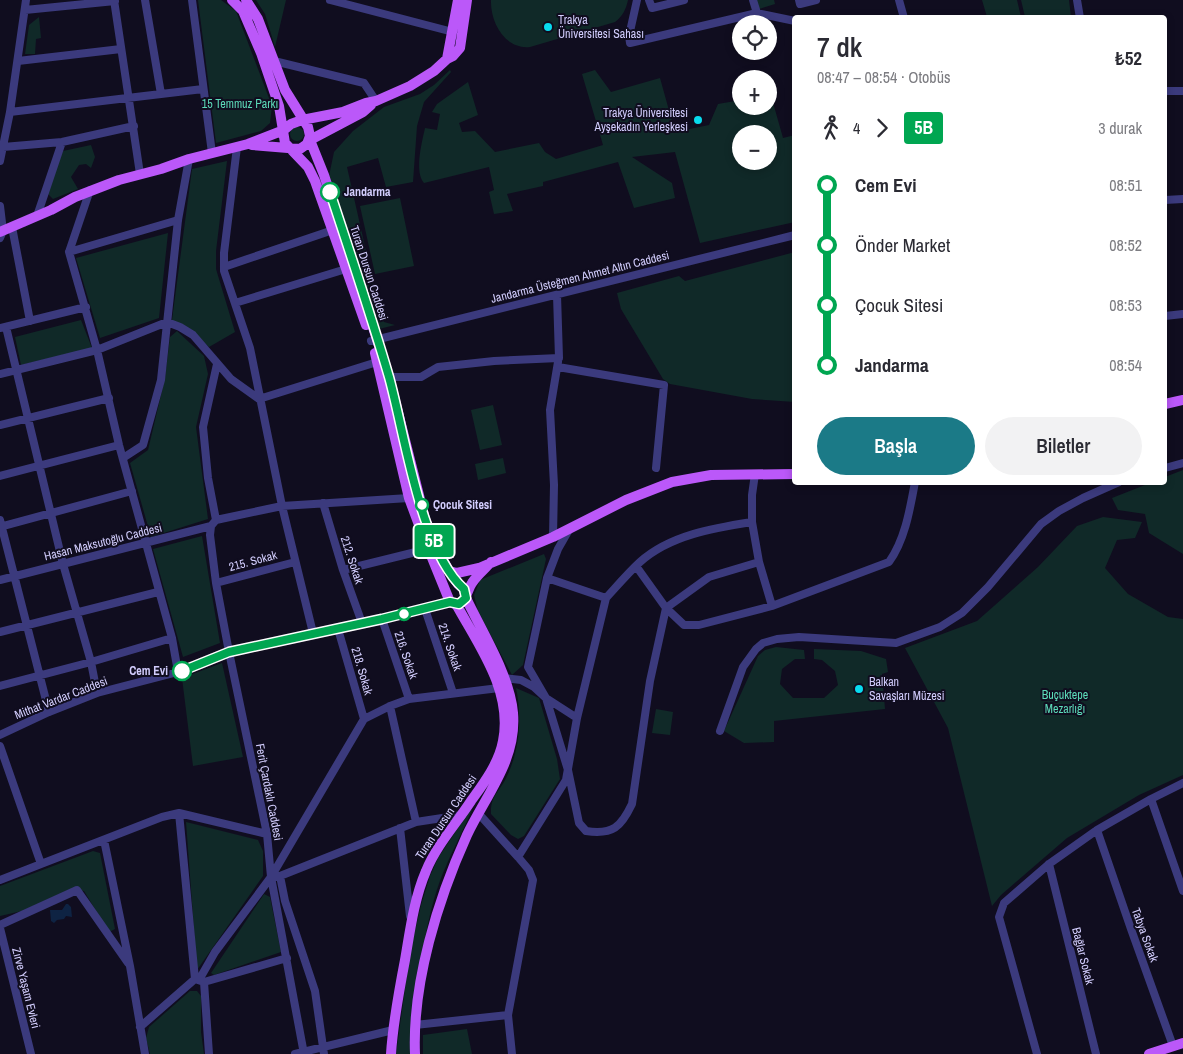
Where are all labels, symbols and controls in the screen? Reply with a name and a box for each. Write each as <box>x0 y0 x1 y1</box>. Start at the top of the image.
place label: Trakya Üniversitesi Sahası <box>558 12 644 42</box>
map controls <box>732 15 777 170</box>
button: locate <box>732 15 777 60</box>
marker: Trakya Üniversitesi Sahası <box>542 21 554 33</box>
text: 7 dk <box>817 28 862 66</box>
text: ₺52 <box>1115 45 1142 71</box>
text: 08:47 – 08:54 · Otobüs <box>817 66 951 88</box>
button: + <box>732 70 777 115</box>
park label: 15 Temmuz Parkı <box>202 96 278 112</box>
place label: Trakya Üniversitesi Ayşekadın Yerleşkesi <box>593 104 688 135</box>
marker: Trakya Üniversitesi Ayşekadın Yerleşkesi <box>692 114 704 126</box>
icon: walk <box>817 114 845 142</box>
icon: forward <box>868 114 896 142</box>
text: 5B <box>914 115 933 140</box>
text: 4 <box>853 117 860 139</box>
text: 3 durak <box>1098 117 1142 139</box>
button: − <box>732 125 777 170</box>
text: Cem Evi <box>855 172 916 198</box>
text: 08:51 <box>1109 174 1142 196</box>
marker: Jandarma <box>320 182 340 202</box>
place label: Jandarma <box>344 184 391 200</box>
street label: Turan Dursun Caddesi <box>346 224 392 322</box>
text: Önder Market <box>855 232 950 258</box>
text: 08:52 <box>1109 234 1142 256</box>
street label: Jandarma Üsteğmen Ahmet Altın Caddesi <box>489 246 671 307</box>
text: Çocuk Sitesi <box>855 292 943 318</box>
text: 08:53 <box>1109 294 1142 316</box>
text: Jandarma <box>855 352 929 378</box>
text: 08:54 <box>1109 354 1142 376</box>
button: Başla <box>817 417 975 475</box>
button: Biletler <box>985 417 1142 475</box>
place label: Çocuk Sitesi <box>433 497 492 513</box>
marker: Çocuk Sitesi <box>415 498 429 512</box>
street label: Hasan Maksutoğlu Caddesi <box>42 520 164 564</box>
line badge: 5B <box>412 525 456 557</box>
text: 5B <box>425 528 443 553</box>
street label: 212. Sokak <box>337 534 367 586</box>
street label: 215. Sokak <box>227 547 279 575</box>
unlabelled marker <box>397 607 411 621</box>
street label: 214. Sokak <box>434 621 466 673</box>
street label: 216. Sokak <box>390 629 422 681</box>
street label: 218. Sokak <box>348 645 376 697</box>
marker: Cem Evi <box>172 661 192 681</box>
place label: Cem Evi <box>129 663 168 679</box>
street label: Mithat Vardar Caddesi <box>12 673 110 723</box>
place label: Balkan Savaşları Müzesi <box>869 674 944 704</box>
marker: Balkan Savaşları Müzesi <box>853 683 865 695</box>
park label: Buçuktepe Mezarlığı <box>1042 687 1088 717</box>
street label: Ferit Çardaklı Caddesi <box>252 742 286 842</box>
street label: Turan Dursun Caddesi <box>412 772 480 862</box>
street label: Tabya Sokak <box>1128 906 1162 964</box>
street label: Bağlar Sokak <box>1068 926 1098 986</box>
street label: Zirve Yaşam Evleri <box>8 946 44 1030</box>

